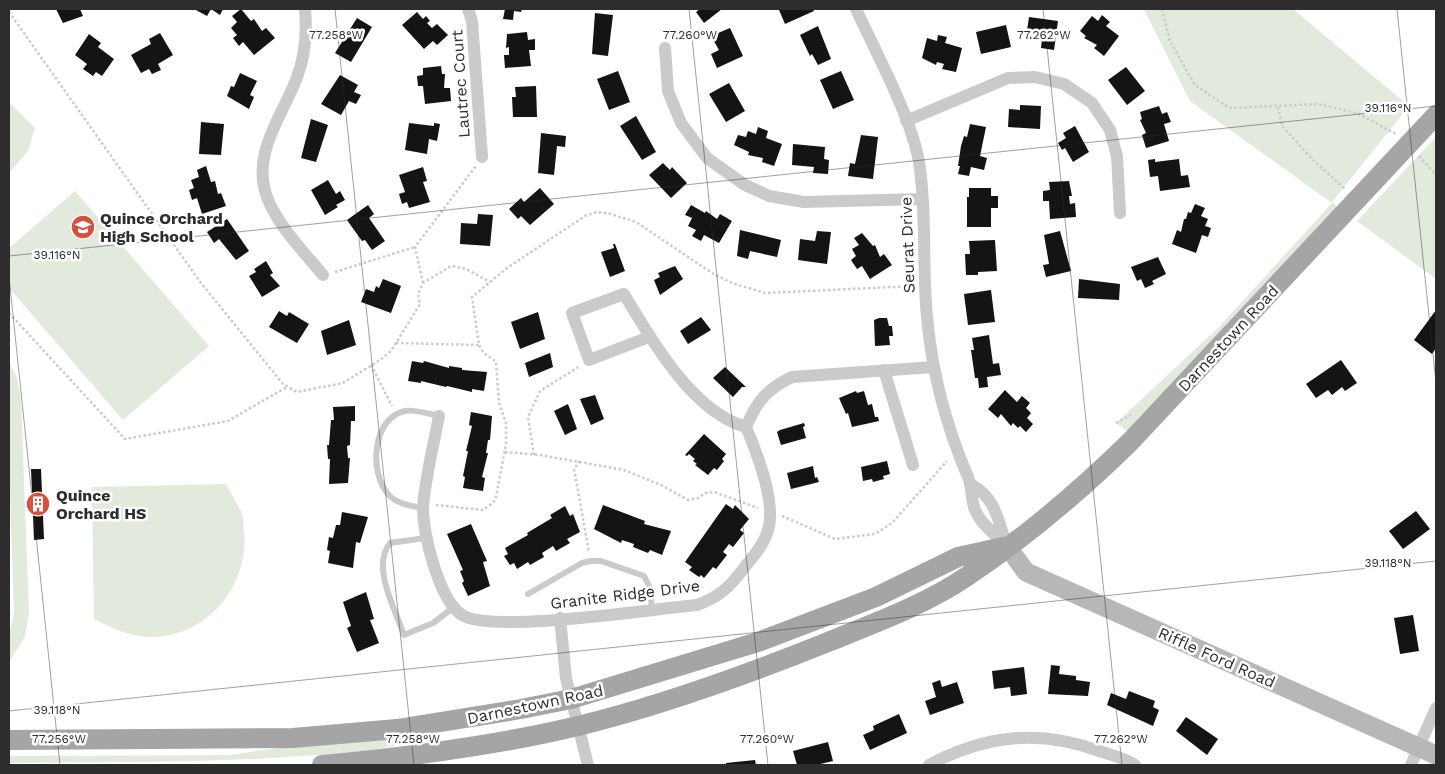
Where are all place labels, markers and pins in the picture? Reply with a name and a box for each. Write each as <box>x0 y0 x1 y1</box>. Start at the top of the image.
place label: Quince Orchard High School <box>100 209 223 246</box>
school or university icon: Quince Orchard High School <box>70 214 96 240</box>
place label: Quince Orchard HS <box>56 486 146 523</box>
building icon: Quince Orchard HS <box>25 491 51 517</box>

